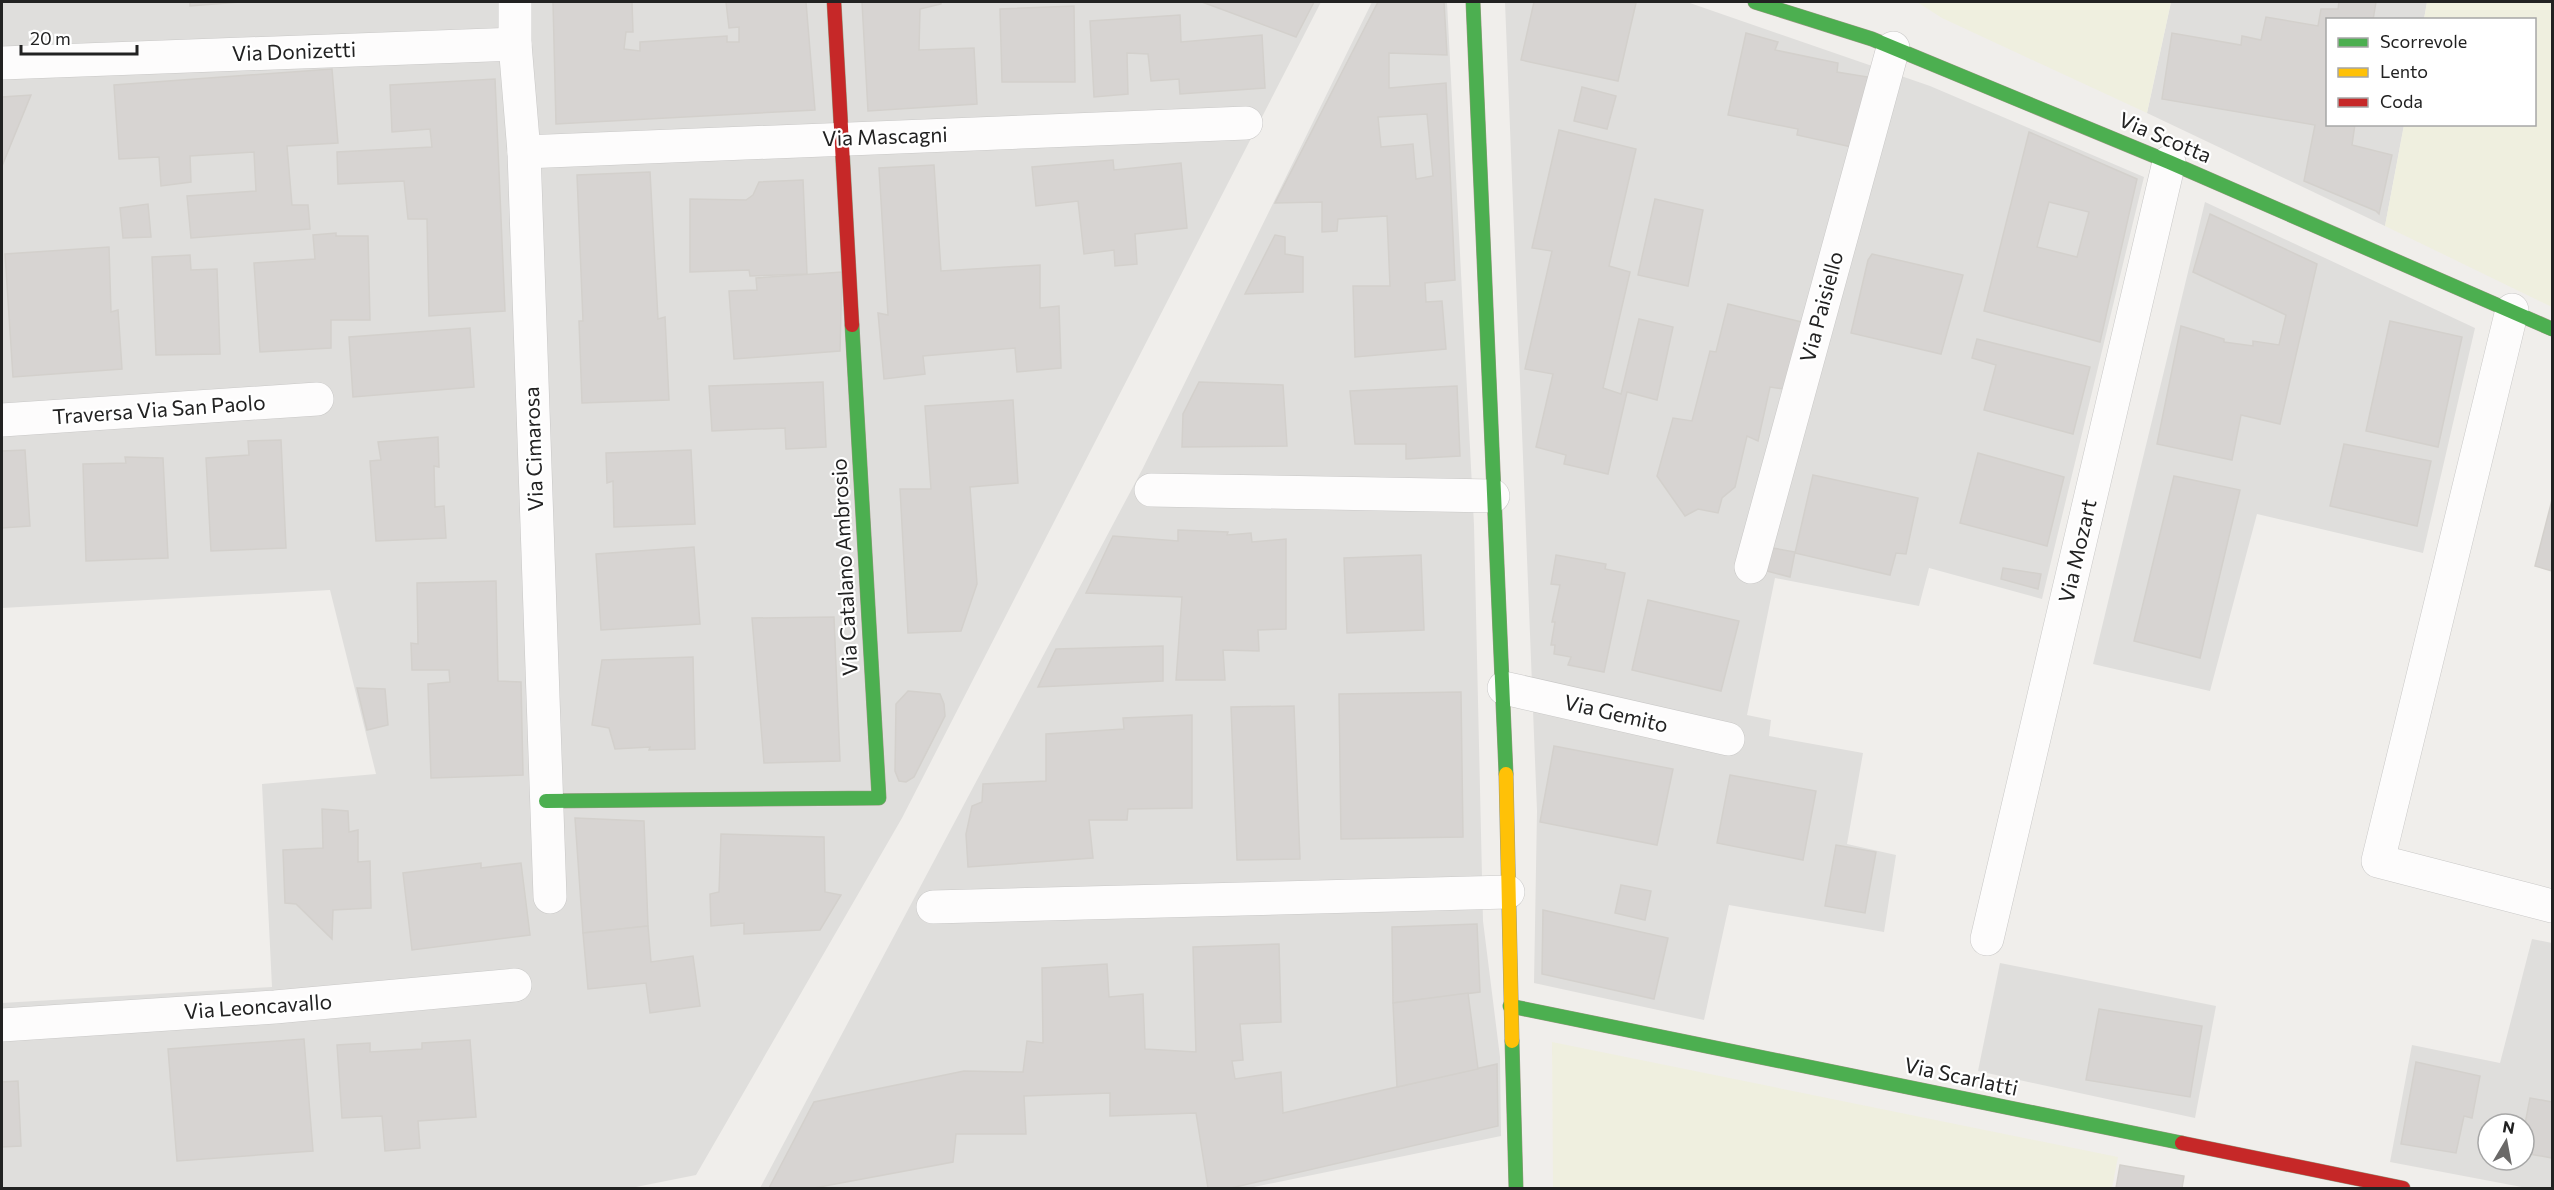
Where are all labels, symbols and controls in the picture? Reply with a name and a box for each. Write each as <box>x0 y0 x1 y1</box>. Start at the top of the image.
scale bar <box>21 18 136 56</box>
legend <box>2326 18 2536 126</box>
text: 20 m <box>30 27 71 49</box>
text: Scorrevole <box>2380 30 2467 52</box>
street label: Via Donizetti <box>231 36 356 65</box>
text: Lento <box>2380 60 2428 82</box>
text: Coda <box>2380 90 2423 112</box>
street label: Via Scotta <box>2116 106 2216 167</box>
street label: Via Mascagni <box>822 121 948 150</box>
street label: Via Paisiello <box>1794 248 1847 365</box>
street label: Via Cimarosa <box>518 386 547 512</box>
street label: Traversa Via San Paolo <box>52 389 266 428</box>
street label: Via Catalano Ambrosio <box>825 458 862 676</box>
street label: Via Mozart <box>2052 496 2101 605</box>
street label: Via Gemito <box>1562 688 1671 737</box>
street label: Via Leoncavallo <box>183 988 333 1023</box>
street label: Via Scarlatti <box>1902 1051 2021 1100</box>
north arrow <box>2476 1112 2536 1172</box>
text: N <box>2501 1116 2516 1137</box>

